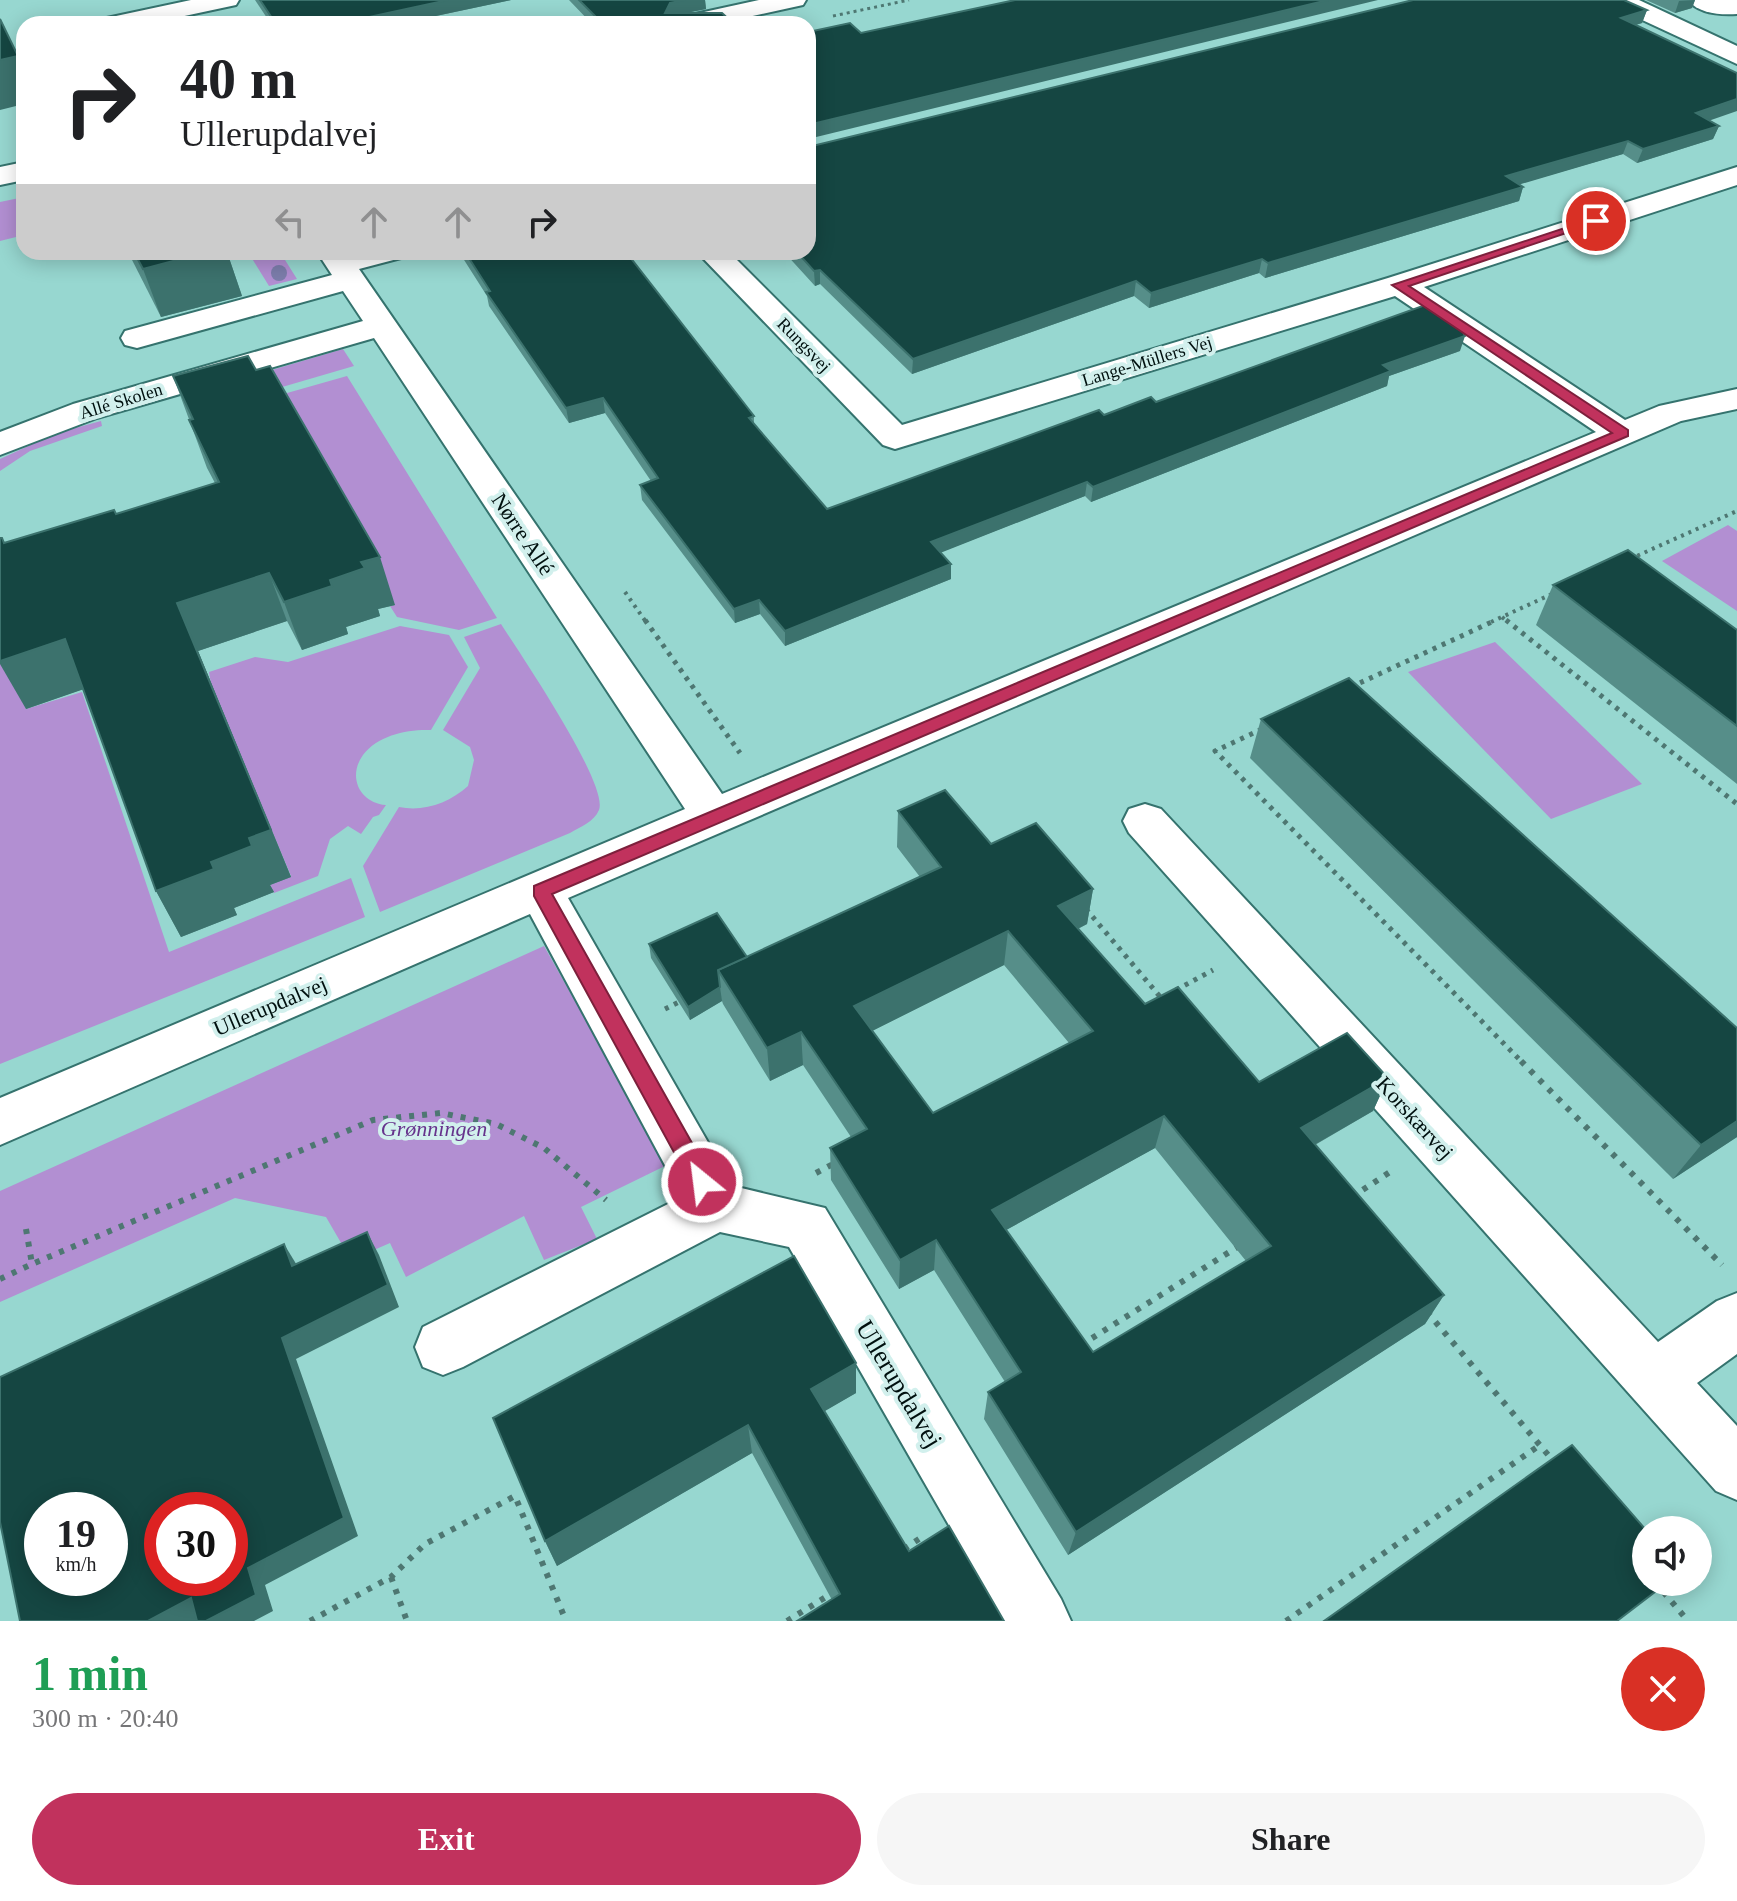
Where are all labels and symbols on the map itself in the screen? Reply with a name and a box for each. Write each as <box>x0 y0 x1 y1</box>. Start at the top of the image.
pin <box>1562 187 1630 255</box>
street label: Rungsvej <box>773 314 835 376</box>
street label: Lange-Müllers Vej <box>1079 332 1215 390</box>
street label: Allé Skolen <box>77 379 165 423</box>
street label: Nørre Allé <box>487 488 559 580</box>
street label: Ullerupdalvej <box>209 971 331 1041</box>
street label: Korskærvej <box>1371 1071 1459 1165</box>
park label: Grønningen <box>381 1116 487 1141</box>
position arrow <box>660 1140 744 1224</box>
street label: Ullerupdalvej <box>850 1315 948 1453</box>
speed limit sign: 30 <box>144 1492 248 1596</box>

